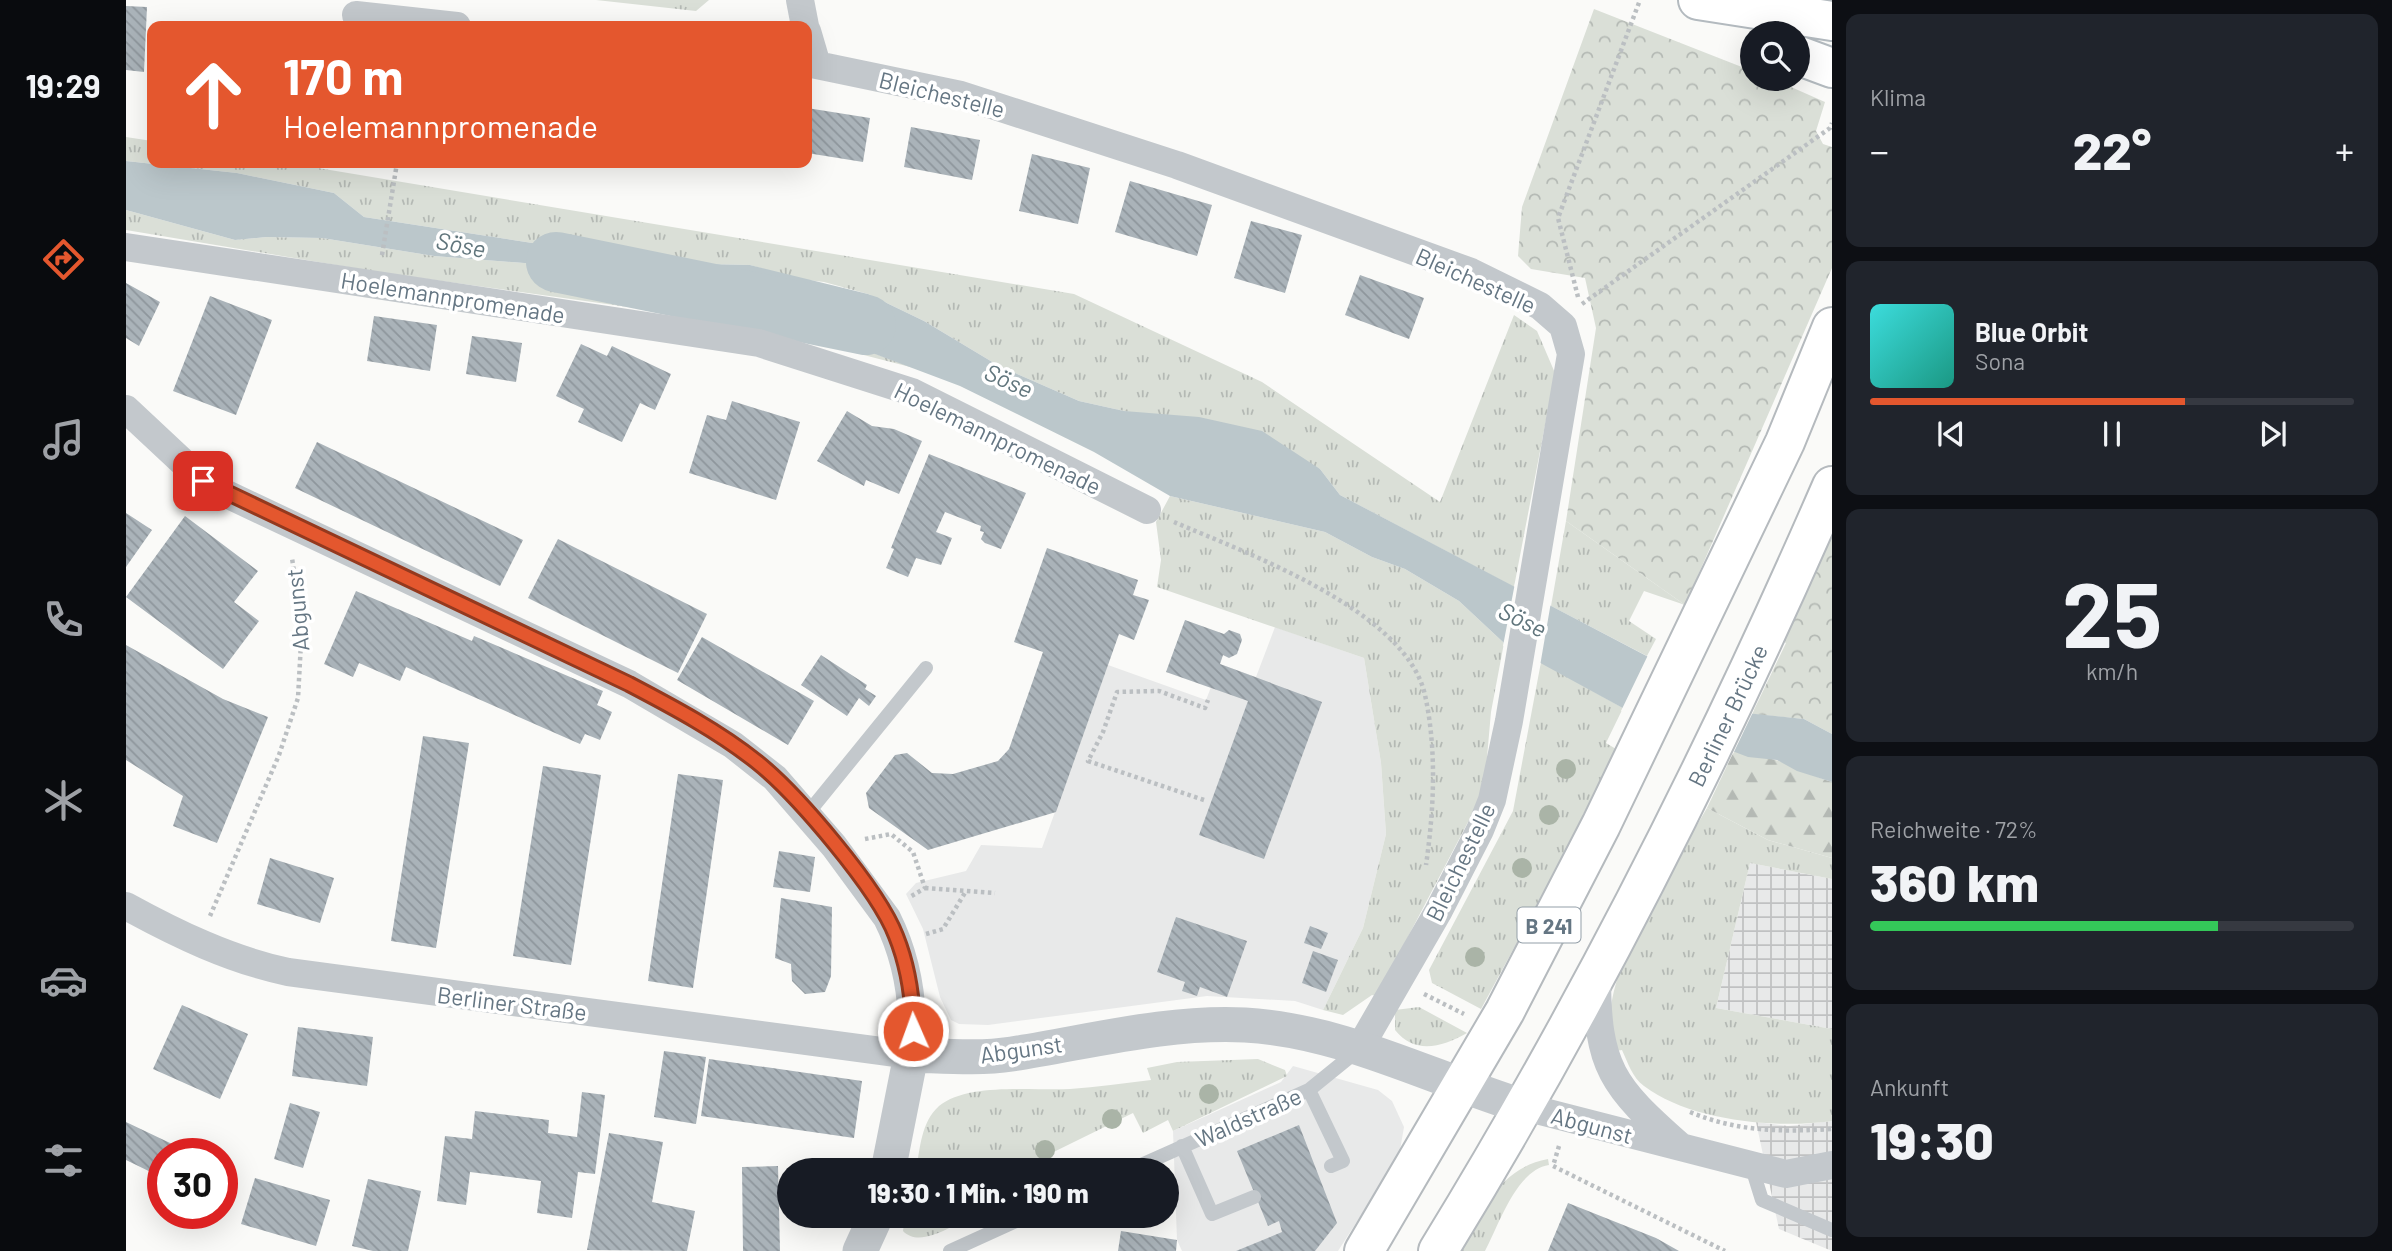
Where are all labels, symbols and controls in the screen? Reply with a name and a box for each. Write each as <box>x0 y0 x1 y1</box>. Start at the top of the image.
map controls <box>1740 21 1810 91</box>
button: search <box>1740 21 1810 91</box>
text: 170 m <box>283 46 403 105</box>
icon: ahead <box>168 49 259 140</box>
street label: Bleichestelle <box>876 65 1008 123</box>
text: 19:29 <box>26 66 100 104</box>
text: Klima <box>1870 83 1926 111</box>
text: Hoelemannpromenade <box>283 106 598 144</box>
text: 22° <box>2073 118 2151 180</box>
text: − <box>1870 127 1889 173</box>
text: + <box>2335 127 2354 173</box>
water label: Söse <box>434 225 488 263</box>
icon: directions <box>39 235 88 284</box>
street label: Bleichestelle <box>1412 241 1540 319</box>
street label: Hoelemannpromenade <box>339 265 567 329</box>
text: Blue Orbit <box>1975 316 2088 347</box>
text: Sona <box>1975 347 2025 375</box>
water label: Söse <box>980 357 1038 403</box>
street label: Hoelemannpromenade <box>890 376 1106 500</box>
icon: music <box>39 415 88 464</box>
icon: previous <box>1932 415 1970 453</box>
icon: pause <box>2093 415 2131 453</box>
icon: next <box>2254 415 2292 453</box>
pin <box>173 451 233 511</box>
icon: arrive <box>184 462 222 500</box>
text: 25 <box>2062 557 2162 666</box>
street label: Abgunst <box>279 567 315 653</box>
icon: phone <box>39 595 88 644</box>
water label: Söse <box>1494 595 1552 643</box>
street label: Berliner Brücke <box>1681 640 1773 791</box>
text: km/h <box>2086 657 2138 685</box>
icon: climate <box>39 776 88 825</box>
street label: Bleichestelle <box>1419 798 1501 926</box>
text: Reichweite · 72% <box>1870 815 2038 843</box>
text: 360 km <box>1870 850 2039 912</box>
road number: B 241 <box>1518 908 1580 942</box>
icon: car <box>39 956 88 1005</box>
street label: Berliner Straße <box>436 980 588 1026</box>
position arrow <box>876 994 950 1068</box>
street label: Abgunst <box>978 1029 1064 1069</box>
text: Ankunft <box>1870 1073 1949 1101</box>
street label: Waldstraße <box>1191 1081 1305 1153</box>
street label: Abgunst <box>1548 1101 1636 1149</box>
text: 19:30 <box>1870 1108 1994 1170</box>
icon: filters <box>39 1136 88 1185</box>
speed limit sign: 30 <box>147 1138 238 1229</box>
text: 19:30 · 1 Min. · 190 m <box>867 1177 1089 1208</box>

